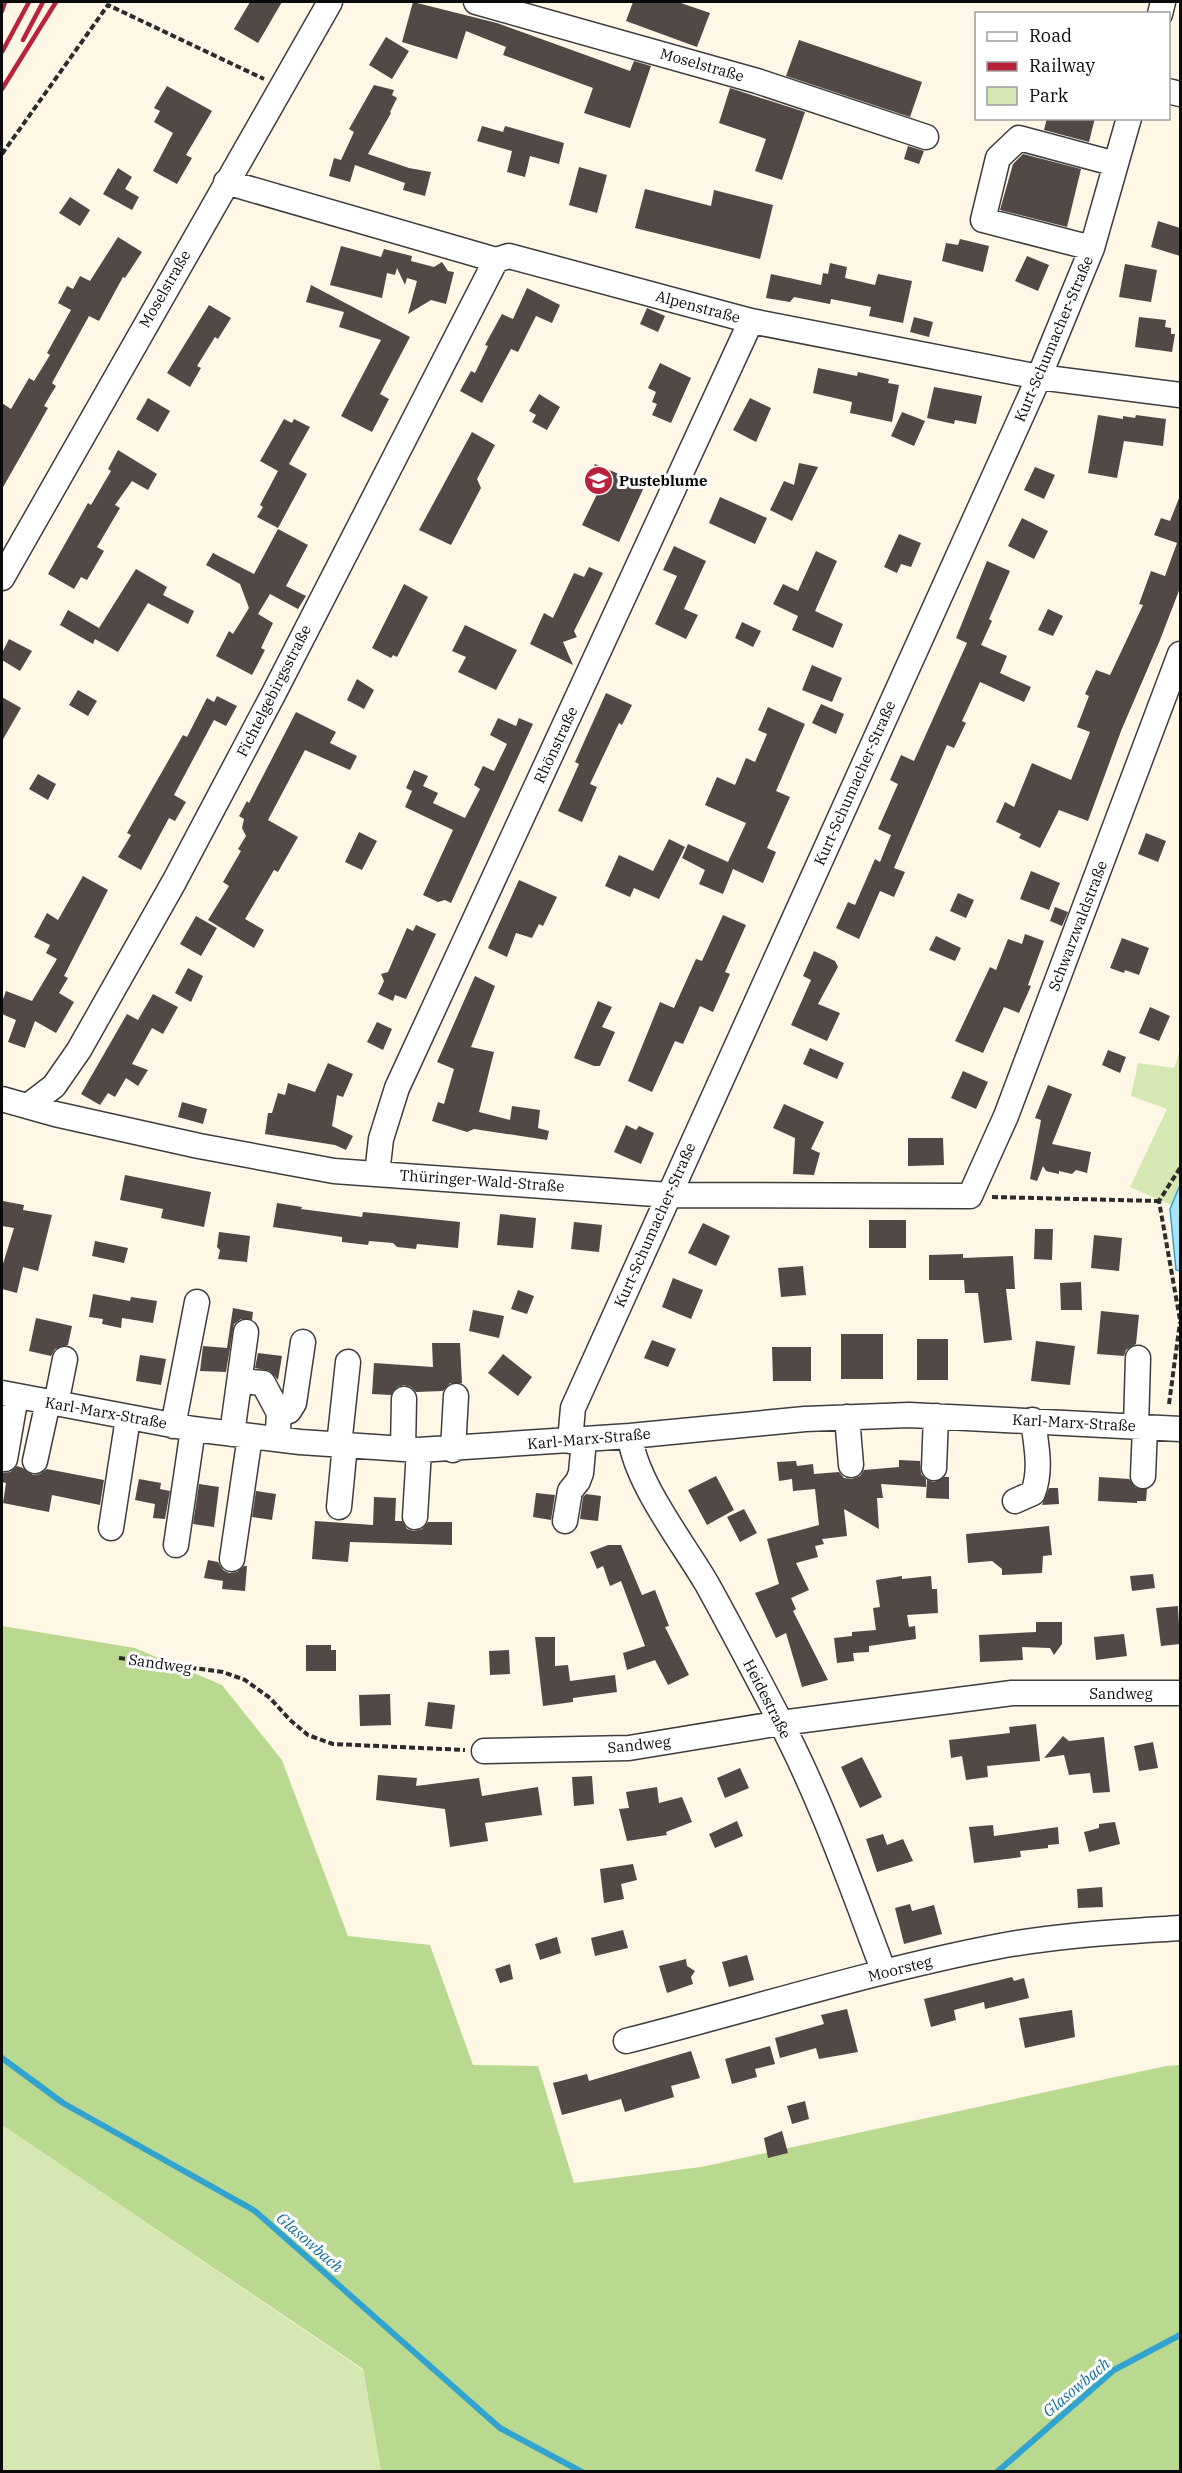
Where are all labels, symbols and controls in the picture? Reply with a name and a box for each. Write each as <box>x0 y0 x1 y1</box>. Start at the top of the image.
legend <box>975 12 1170 120</box>
text: Road <box>1029 24 1072 47</box>
street label: Moselstraße <box>658 43 746 86</box>
text: Railway <box>1029 54 1095 77</box>
text: Park <box>1029 84 1069 107</box>
street label: Moselstraße <box>135 247 194 331</box>
street label: Kurt-Schumacher-Straße <box>1010 253 1097 425</box>
street label: Alpenstraße <box>654 286 742 327</box>
school or university icon: Pusteblume <box>582 465 614 497</box>
place label: Pusteblume <box>619 471 708 490</box>
street label: Fichtelgebirgsstraße <box>232 622 315 760</box>
street label: Kurt-Schumacher-Straße <box>810 697 900 868</box>
street label: Rhönstraße <box>530 703 582 786</box>
street label: Schwarzwaldstraße <box>1044 858 1111 994</box>
street label: Kurt-Schumacher-Straße <box>610 1139 700 1310</box>
street label: Thüringer-Wald-Straße <box>399 1165 565 1196</box>
street label: Karl-Marx-Straße <box>44 1392 169 1433</box>
street label: Karl-Marx-Straße <box>1012 1410 1136 1435</box>
street label: Karl-Marx-Straße <box>527 1424 651 1453</box>
street label: Sandweg <box>127 1650 193 1677</box>
street label: Heidestraße <box>739 1656 796 1742</box>
street label: Sandweg <box>1089 1684 1153 1703</box>
street label: Sandweg <box>606 1732 672 1757</box>
street label: Moorsteg <box>866 1951 934 1986</box>
water label: Glasowbach <box>273 2208 347 2276</box>
water label: Glasowbach <box>1038 2353 1114 2421</box>

